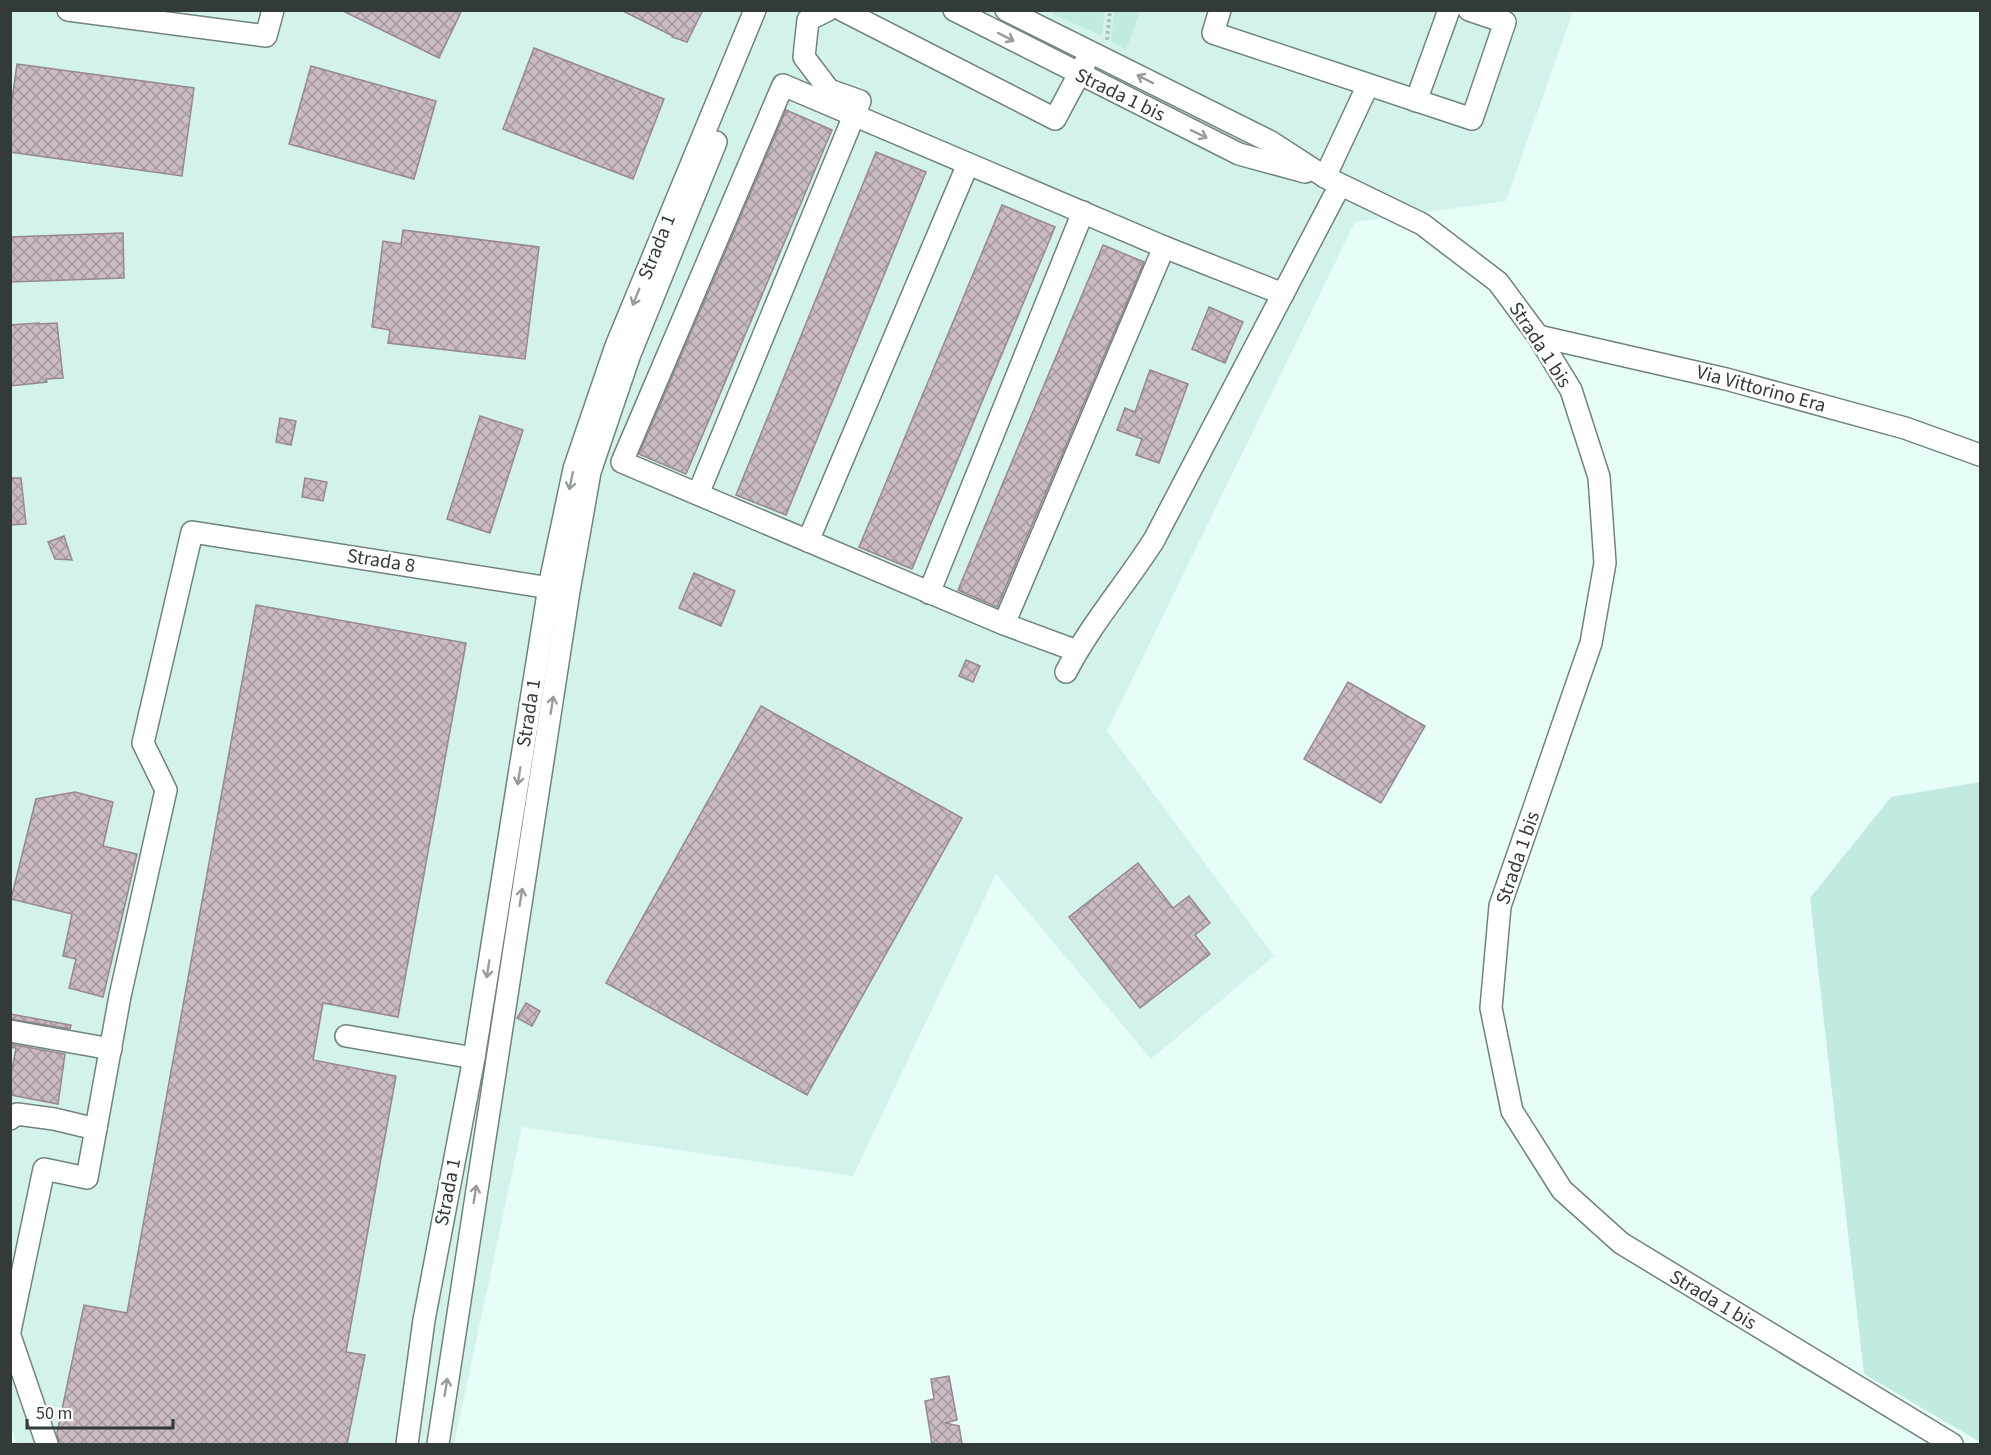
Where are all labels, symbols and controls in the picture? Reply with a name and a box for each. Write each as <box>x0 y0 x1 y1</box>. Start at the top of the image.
one-way arrow <box>996 32 1014 43</box>
street label: Strada 1 bis <box>1070 61 1170 129</box>
one-way arrow <box>1137 73 1155 84</box>
one-way arrow <box>1189 128 1207 140</box>
street label: Strada 1 <box>631 210 683 284</box>
one-way arrow <box>630 288 641 306</box>
street label: Strada 1 bis <box>1502 297 1578 393</box>
street label: Via Vittorino Era <box>1693 358 1829 420</box>
one-way arrow <box>565 471 577 490</box>
street label: Strada 8 <box>345 542 417 580</box>
street label: Strada 1 <box>510 677 548 749</box>
one-way arrow <box>546 695 557 715</box>
one-way arrow <box>513 766 524 786</box>
street label: Strada 1 bis <box>1489 808 1547 908</box>
one-way arrow <box>516 888 527 908</box>
one-way arrow <box>483 959 494 978</box>
street label: Strada 1 <box>428 1156 468 1228</box>
one-way arrow <box>470 1184 481 1204</box>
street label: Strada 1 bis <box>1664 1263 1762 1337</box>
one-way arrow <box>441 1377 452 1397</box>
scale bar <box>27 1392 172 1430</box>
text: 50 m <box>36 1401 72 1426</box>

